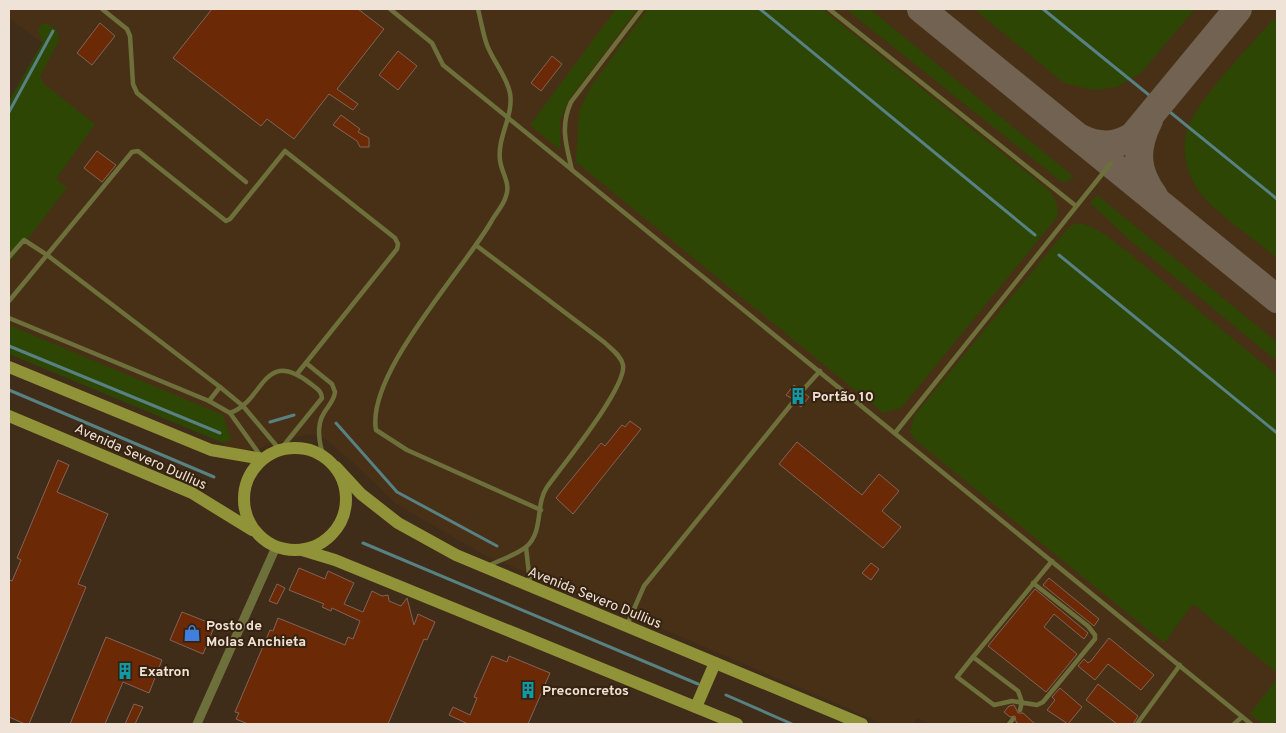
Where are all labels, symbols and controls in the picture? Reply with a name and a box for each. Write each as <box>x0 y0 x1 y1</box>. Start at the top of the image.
building icon: Portão 10 <box>788 386 808 406</box>
place label: Portão 10 <box>812 389 874 406</box>
street label: Avenida Severo Dullius <box>72 421 209 494</box>
street label: Avenida Severo Dullius <box>525 564 664 633</box>
place label: Posto de Molas Anchieta <box>206 618 306 651</box>
shop icon: Posto de Molas Anchieta <box>182 623 202 643</box>
building icon: Exatron <box>115 661 135 681</box>
place label: Exatron <box>139 664 190 681</box>
building icon: Preconcretos <box>518 680 538 700</box>
place label: Preconcretos <box>542 683 629 700</box>

